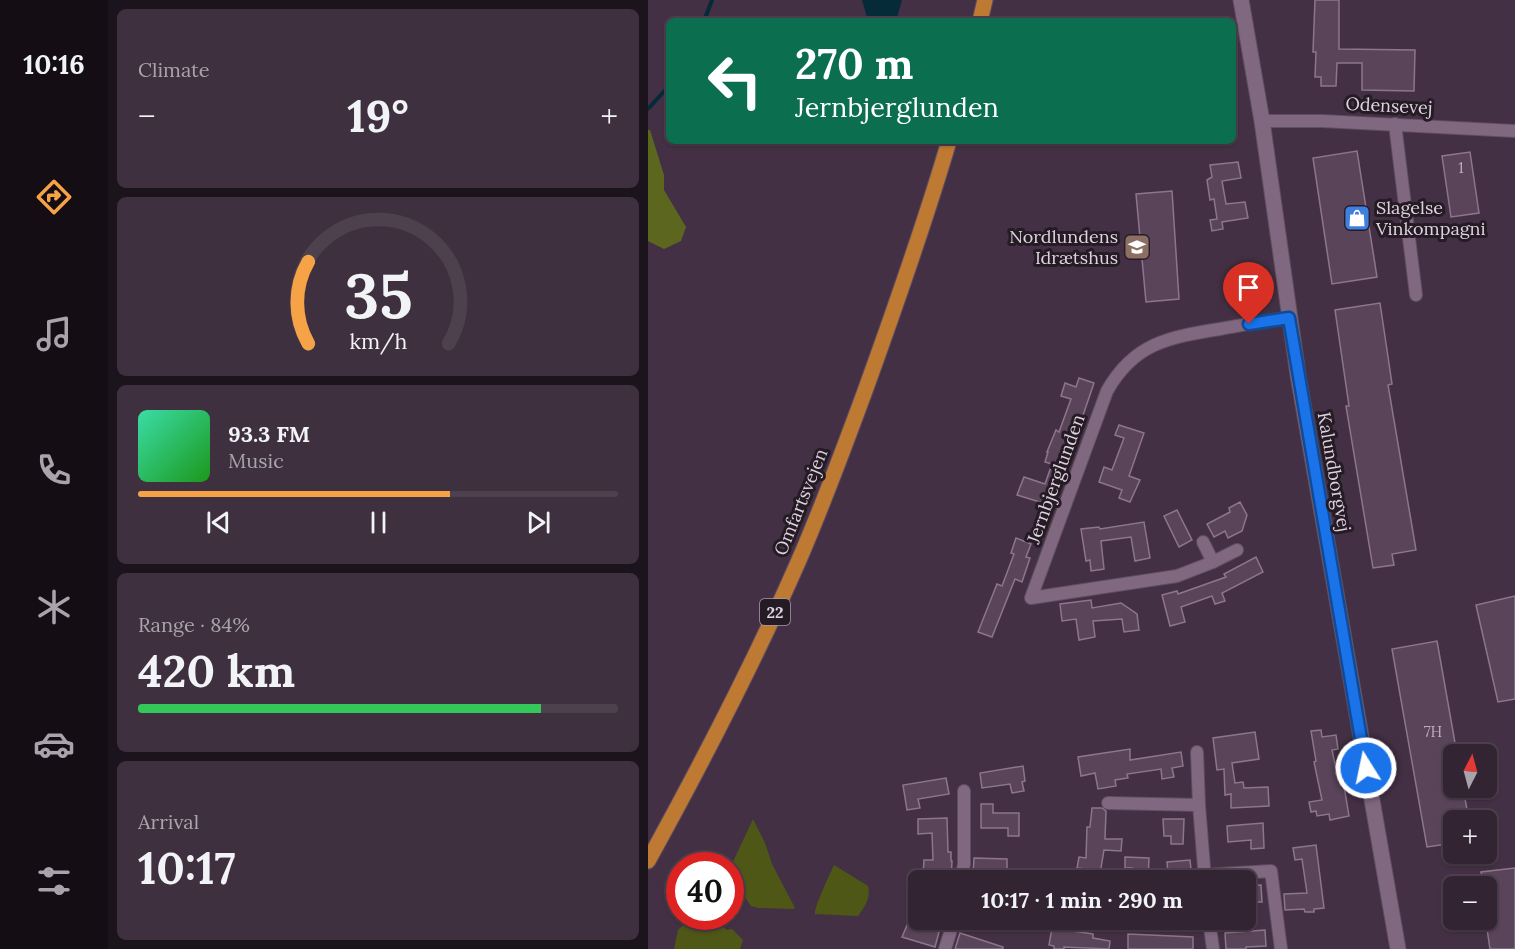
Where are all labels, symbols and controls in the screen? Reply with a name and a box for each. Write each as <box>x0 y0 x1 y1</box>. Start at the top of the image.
text: 270 m <box>795 37 913 91</box>
icon: left <box>696 42 774 120</box>
text: 10:16 <box>23 47 85 81</box>
text: Climate <box>138 57 210 82</box>
text: 19° <box>347 87 409 144</box>
text: Jernbjerglunden <box>795 90 999 124</box>
street label: Odensevej <box>1345 92 1433 119</box>
text: − <box>138 95 156 137</box>
text: + <box>600 95 618 137</box>
house number: 1 <box>1458 158 1464 177</box>
icon: directions <box>33 176 75 218</box>
place label: Slagelse Vinkompagni <box>1375 196 1486 240</box>
shop icon: Slagelse Vinkompagni <box>1342 203 1372 233</box>
place label: Nordlundens Idrætshus <box>1009 225 1118 269</box>
school or university icon: Nordlundens Idrætshus <box>1122 232 1152 262</box>
text: 35 <box>344 255 412 335</box>
pin <box>1223 262 1274 324</box>
icon: arrive <box>1232 271 1265 304</box>
icon: music <box>33 313 75 355</box>
text: km/h <box>349 327 407 355</box>
street label: Kalundborgvej <box>1313 410 1356 534</box>
street label: Jernbjerglunden <box>1021 411 1090 548</box>
text: 93.3 FM <box>228 420 310 448</box>
street label: Omfartsvejen <box>769 445 832 559</box>
text: Music <box>228 448 284 473</box>
icon: phone <box>33 449 75 491</box>
icon: previous <box>202 506 235 539</box>
icon: pause <box>362 506 395 539</box>
icon: next <box>522 506 555 539</box>
icon: climate <box>33 586 75 628</box>
road number: 22 <box>760 599 790 625</box>
text: Range · 84% <box>138 612 250 637</box>
text: 420 km <box>138 642 295 699</box>
house number: 7H <box>1424 722 1442 741</box>
icon: car <box>33 723 75 765</box>
position arrow <box>1334 736 1398 800</box>
north arrow <box>1443 744 1497 798</box>
map controls <box>1443 744 1497 930</box>
text: Arrival <box>138 809 199 834</box>
button: + <box>1443 810 1497 864</box>
text: 10:17 <box>138 839 236 896</box>
speed limit sign: 40 <box>666 852 744 930</box>
icon: filters <box>33 860 75 902</box>
button: − <box>1443 876 1497 930</box>
text: 10:17 · 1 min · 290 m <box>981 886 1183 914</box>

